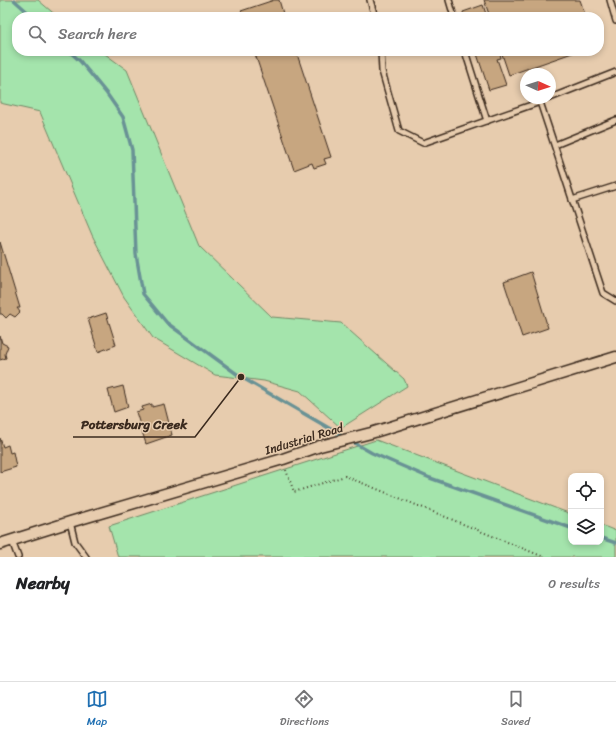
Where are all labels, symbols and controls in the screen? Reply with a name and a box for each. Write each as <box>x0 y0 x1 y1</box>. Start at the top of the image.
search box <box>12 12 604 56</box>
text: Search here <box>58 21 137 47</box>
icon: search <box>26 23 48 45</box>
north arrow <box>520 68 556 104</box>
callout: Pottersburg Creek <box>73 412 195 437</box>
text: Pottersburg Creek <box>81 413 188 436</box>
street label: Industrial Road <box>261 416 347 462</box>
map controls <box>568 473 604 545</box>
button: locate <box>568 473 604 509</box>
button: layers <box>568 509 604 545</box>
text: Nearby <box>16 568 70 598</box>
text: 0 results <box>548 572 600 595</box>
tab: Map <box>86 688 108 731</box>
tab: Directions <box>280 688 329 731</box>
tab: Saved <box>501 688 530 731</box>

